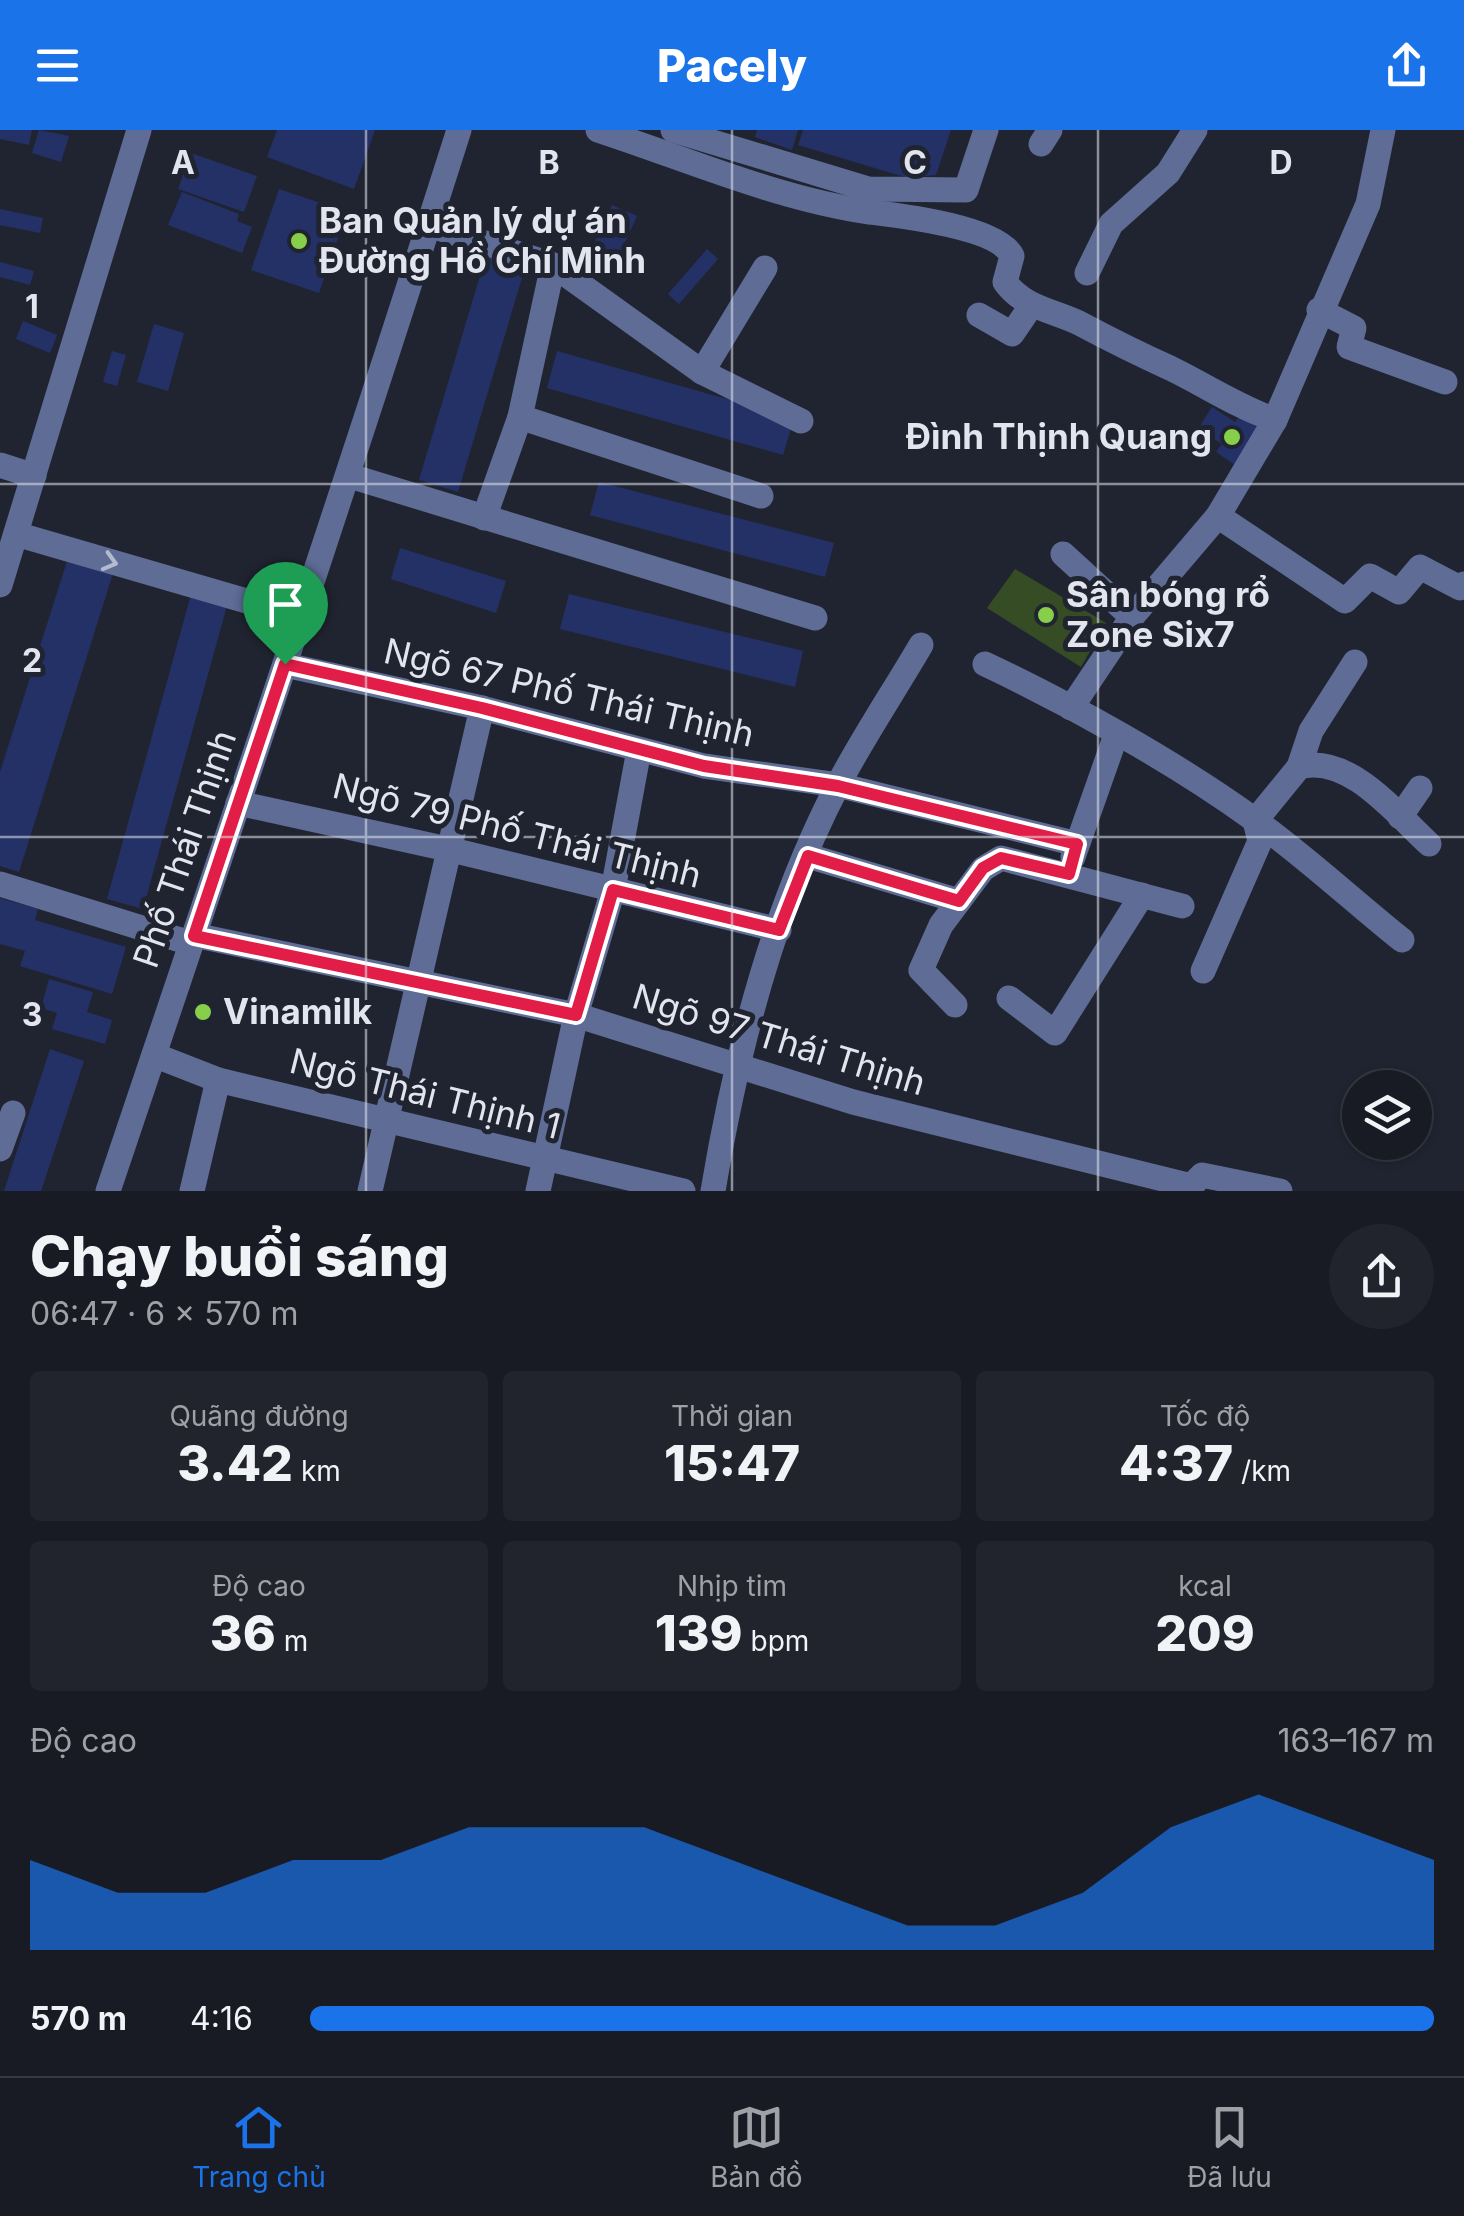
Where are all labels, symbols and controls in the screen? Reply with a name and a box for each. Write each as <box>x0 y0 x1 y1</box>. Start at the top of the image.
icon: menu <box>30 38 85 93</box>
text: Pacely <box>657 38 807 93</box>
icon: share <box>1379 38 1434 93</box>
text: A <box>171 143 195 182</box>
text: B <box>538 143 560 182</box>
text: C <box>903 143 927 182</box>
text: D <box>1269 143 1293 182</box>
place label: Ban Quản lý dự án Đường Hồ Chí Minh <box>319 199 646 281</box>
marker: Ban Quản lý dự án Đường Hồ Chí Minh <box>288 230 310 252</box>
text: 1 <box>25 287 39 326</box>
place label: Đình Thịnh Quang <box>906 415 1212 457</box>
marker: Đình Thịnh Quang <box>1221 426 1243 448</box>
one-way arrow <box>100 550 117 571</box>
pin <box>243 562 328 665</box>
place label: Sân bóng rổ Zone Six7 <box>1066 573 1270 655</box>
icon: arrive <box>258 577 313 632</box>
marker: Sân bóng rổ Zone Six7 <box>1035 604 1057 626</box>
street label: Ngõ 67 Phố Thái Thịnh <box>380 629 758 755</box>
text: 2 <box>22 641 42 680</box>
street label: Phố Thái Thịnh <box>124 724 244 973</box>
street label: Ngõ 79 Phố Thái Thịnh <box>329 764 706 896</box>
street label: Ngõ 97 Thái Thịnh <box>628 975 931 1104</box>
place label: Vinamilk <box>223 990 373 1032</box>
text: 3 <box>22 995 42 1034</box>
marker: Vinamilk <box>192 1001 214 1023</box>
street label: Ngõ Thái Thịnh 1 <box>286 1039 565 1147</box>
map controls <box>1342 1070 1432 1160</box>
button: layers <box>1342 1070 1432 1160</box>
text: Chạy buổi sáng <box>30 1223 449 1289</box>
button: share <box>1329 1224 1434 1329</box>
text: 06:47 · 6 × 570 m <box>30 1294 299 1333</box>
text: Quãng đường <box>169 1399 349 1433</box>
text: Thời gian <box>671 1399 793 1433</box>
text: Tốc độ <box>1160 1399 1250 1433</box>
text: 3.42 <box>177 1433 293 1493</box>
text: 15:47 <box>664 1433 800 1493</box>
text: 4:37 <box>1119 1433 1233 1493</box>
text: km <box>293 1454 341 1488</box>
text: /km <box>1233 1454 1291 1488</box>
text: Độ cao <box>212 1569 306 1603</box>
text: Nhịp tim <box>677 1569 787 1603</box>
text: kcal <box>1178 1569 1232 1603</box>
text: 36 <box>210 1603 276 1663</box>
text: 139 <box>655 1603 743 1663</box>
text: 209 <box>1155 1603 1255 1663</box>
text: m <box>276 1624 308 1658</box>
text: bpm <box>743 1624 809 1658</box>
text: Độ cao <box>30 1721 137 1760</box>
text: 163–167 m <box>1277 1721 1434 1760</box>
text: 570 m <box>30 1999 127 2038</box>
text: 4:16 <box>190 1999 253 2038</box>
tab: Trang chủ <box>192 2100 326 2194</box>
tab: Bản đồ <box>710 2100 803 2194</box>
tab: Đã lưu <box>1187 2100 1272 2194</box>

